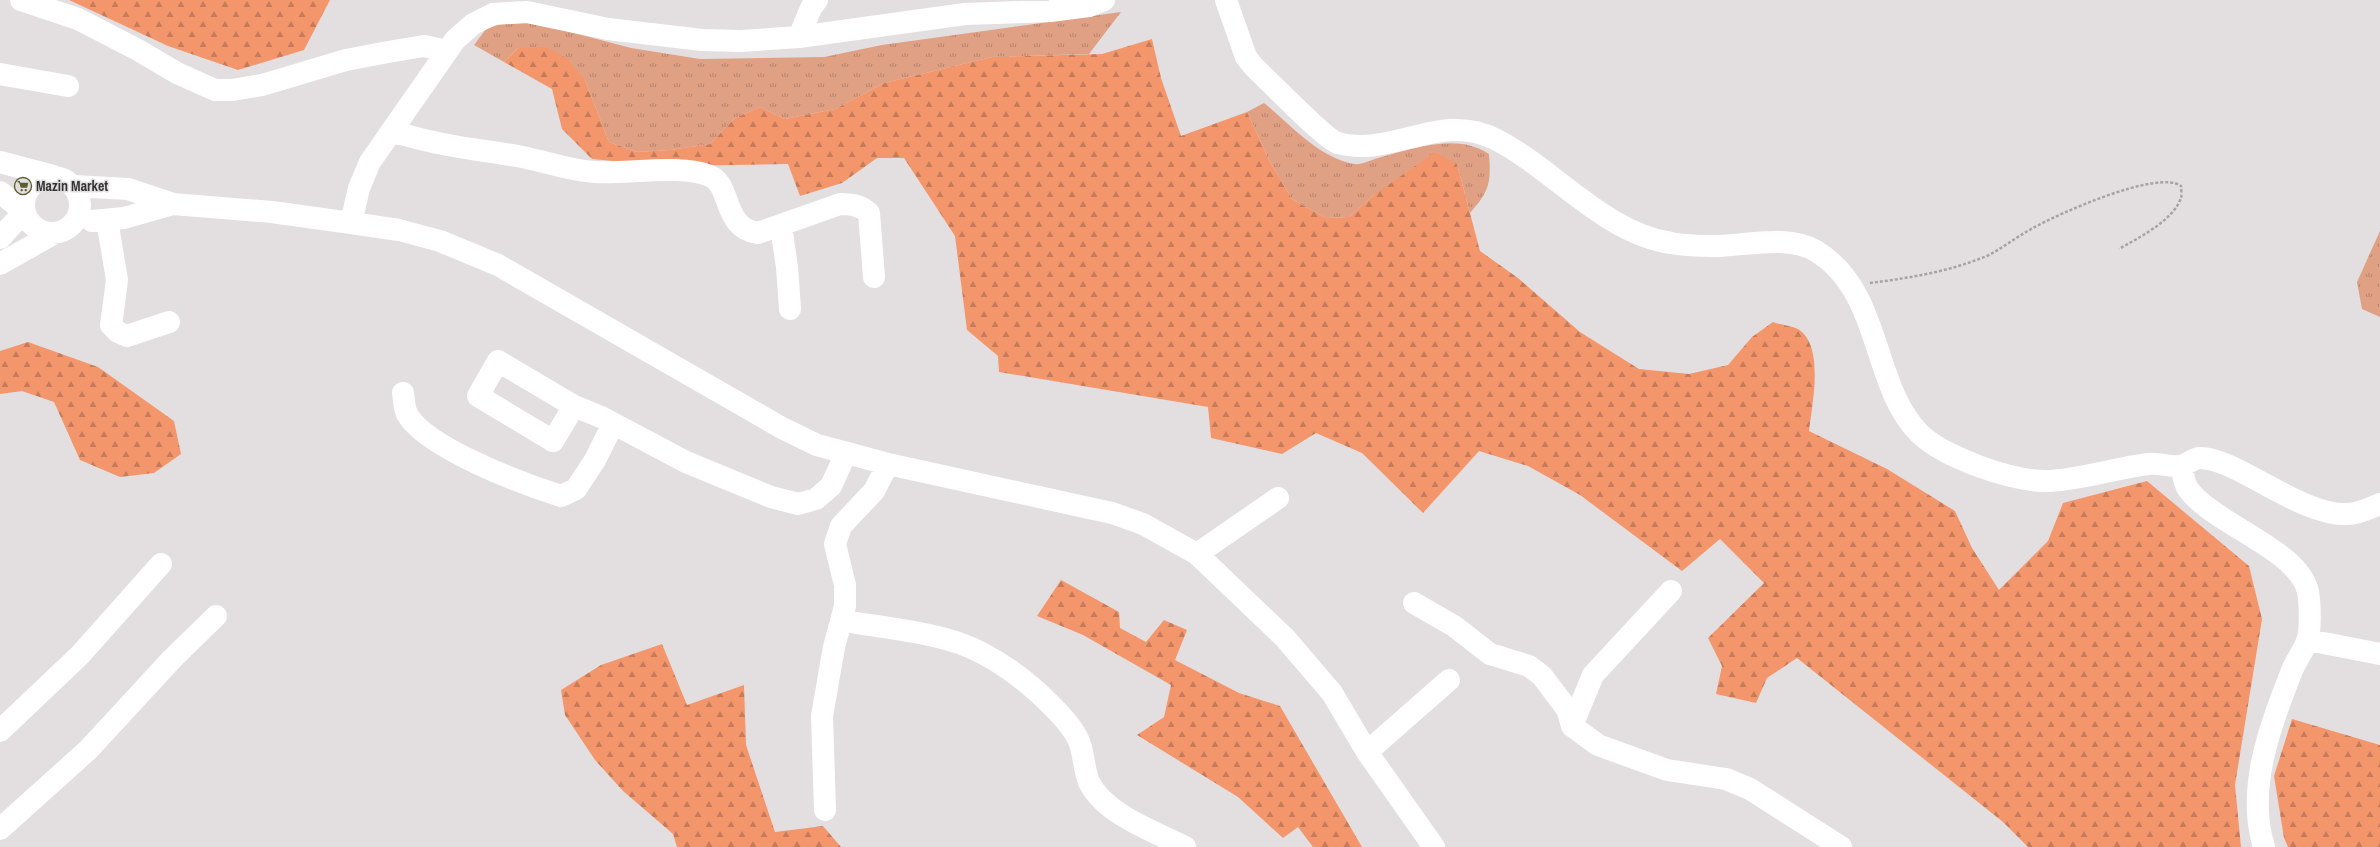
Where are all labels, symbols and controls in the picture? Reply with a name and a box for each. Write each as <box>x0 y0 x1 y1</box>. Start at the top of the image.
supermarket icon: Mazin Market <box>13 176 33 196</box>
place label: Mazin Market <box>36 177 108 195</box>

